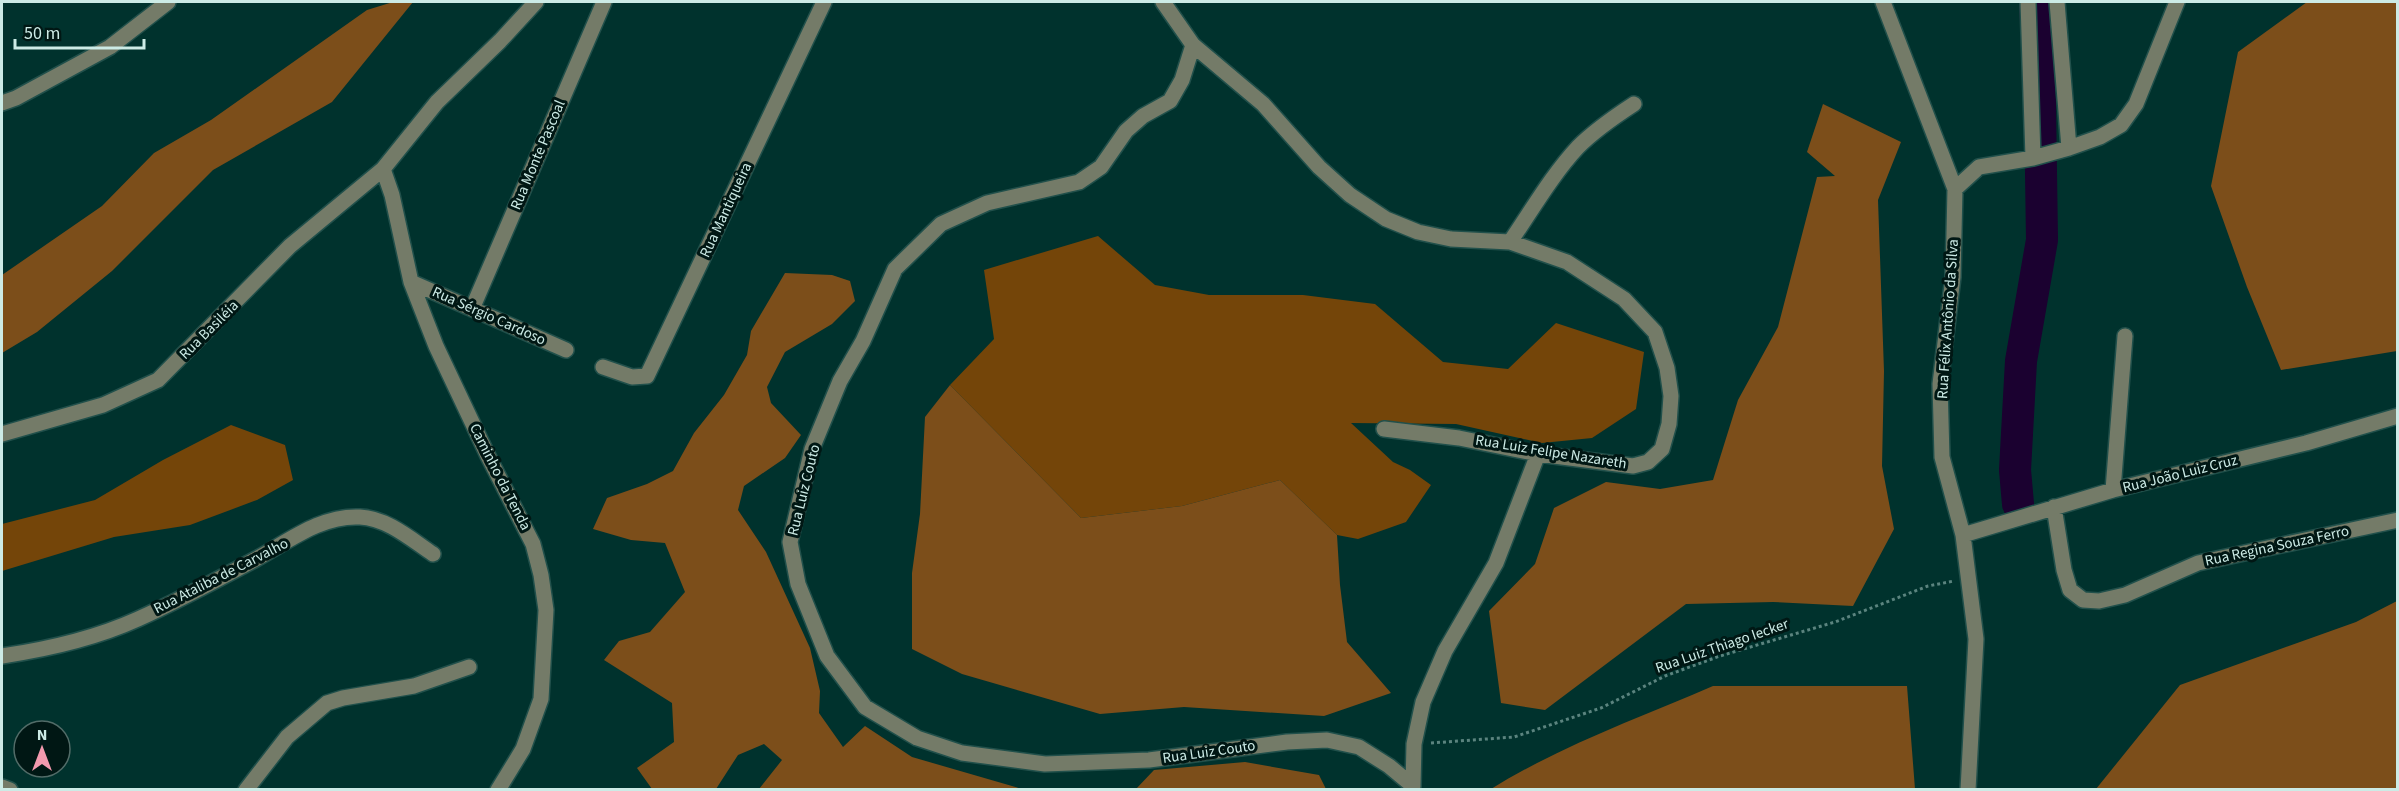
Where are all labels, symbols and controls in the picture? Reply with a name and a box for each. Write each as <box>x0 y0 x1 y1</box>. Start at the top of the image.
scale bar <box>15 12 144 50</box>
text: 50 m <box>24 21 60 46</box>
street label: Rua Monte Pascoal <box>505 97 571 213</box>
street label: Rua Mantiqueira <box>695 159 757 261</box>
street label: Rua Félix Antônio da Silva <box>1932 238 1964 400</box>
street label: Rua Sérgio Cardoso <box>429 282 549 350</box>
street label: Rua Basiléia <box>175 296 243 364</box>
street label: Caminho da Tenda <box>464 420 536 534</box>
street label: Rua Luiz Felipe Nazareth <box>1474 430 1628 474</box>
street label: Rua Luiz Couto <box>783 442 825 538</box>
street label: Rua João Luiz Cruz <box>2120 450 2240 498</box>
street label: Rua Regina Souza Ferro <box>2203 520 2351 572</box>
street label: Rua Ataliba de Carvalho <box>150 533 292 619</box>
street label: Rua Luiz Thiago Iecker <box>1653 613 1792 679</box>
north arrow <box>12 719 72 779</box>
text: N <box>37 724 47 746</box>
street label: Rua Luiz Couto <box>1161 735 1257 769</box>

